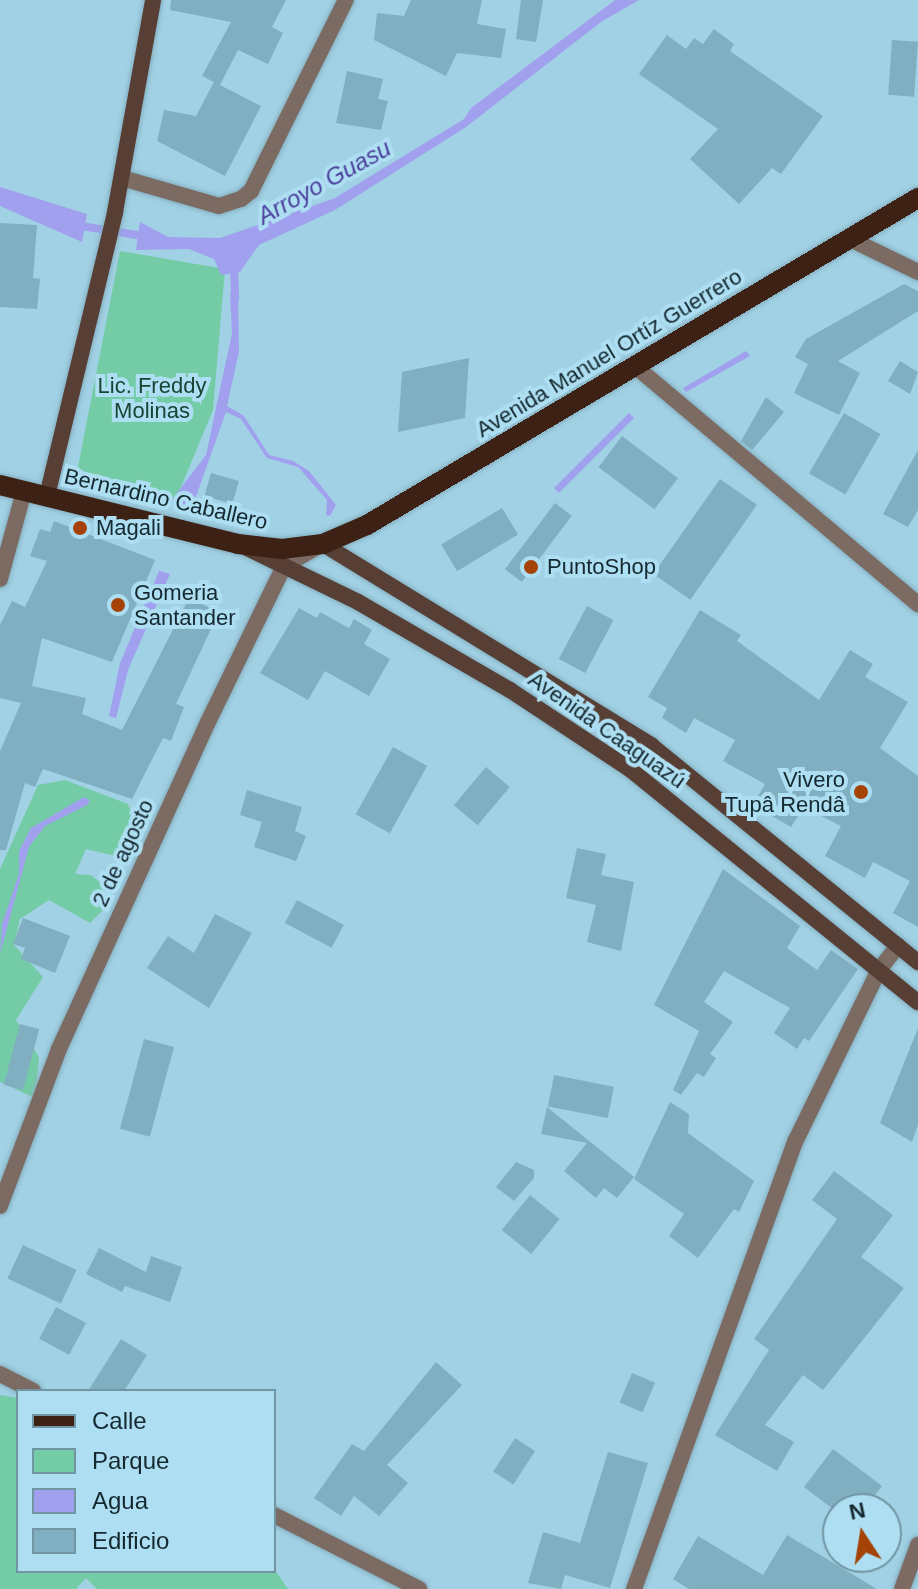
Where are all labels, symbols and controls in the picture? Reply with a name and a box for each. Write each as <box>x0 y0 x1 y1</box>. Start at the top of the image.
water label: Arroyo Guasu <box>252 134 396 230</box>
street label: Avenida Manuel Ortíz Guerrero <box>471 263 747 443</box>
park label: Lic. Freddy Molinas <box>98 372 206 424</box>
street label: Bernardino Caballero <box>62 463 270 535</box>
place label: Magali <box>96 515 161 541</box>
marker: Magali <box>71 519 89 537</box>
place label: PuntoShop <box>547 554 656 580</box>
marker: PuntoShop <box>522 558 540 576</box>
place label: Gomeria Santander <box>134 579 236 630</box>
marker: Gomeria Santander <box>109 596 127 614</box>
street label: Avenida Caaguazú <box>523 666 691 794</box>
place label: Vivero Tupâ Rendâ <box>725 766 845 818</box>
marker: Vivero Tupâ Rendâ <box>852 783 870 801</box>
street label: 2 de agosto <box>87 795 159 911</box>
legend <box>16 1389 276 1573</box>
text: Calle <box>92 1407 147 1434</box>
text: Parque <box>92 1447 169 1474</box>
text: Agua <box>92 1487 148 1514</box>
north arrow <box>822 1493 902 1573</box>
text: N <box>847 1497 868 1525</box>
text: Edificio <box>92 1527 169 1554</box>

